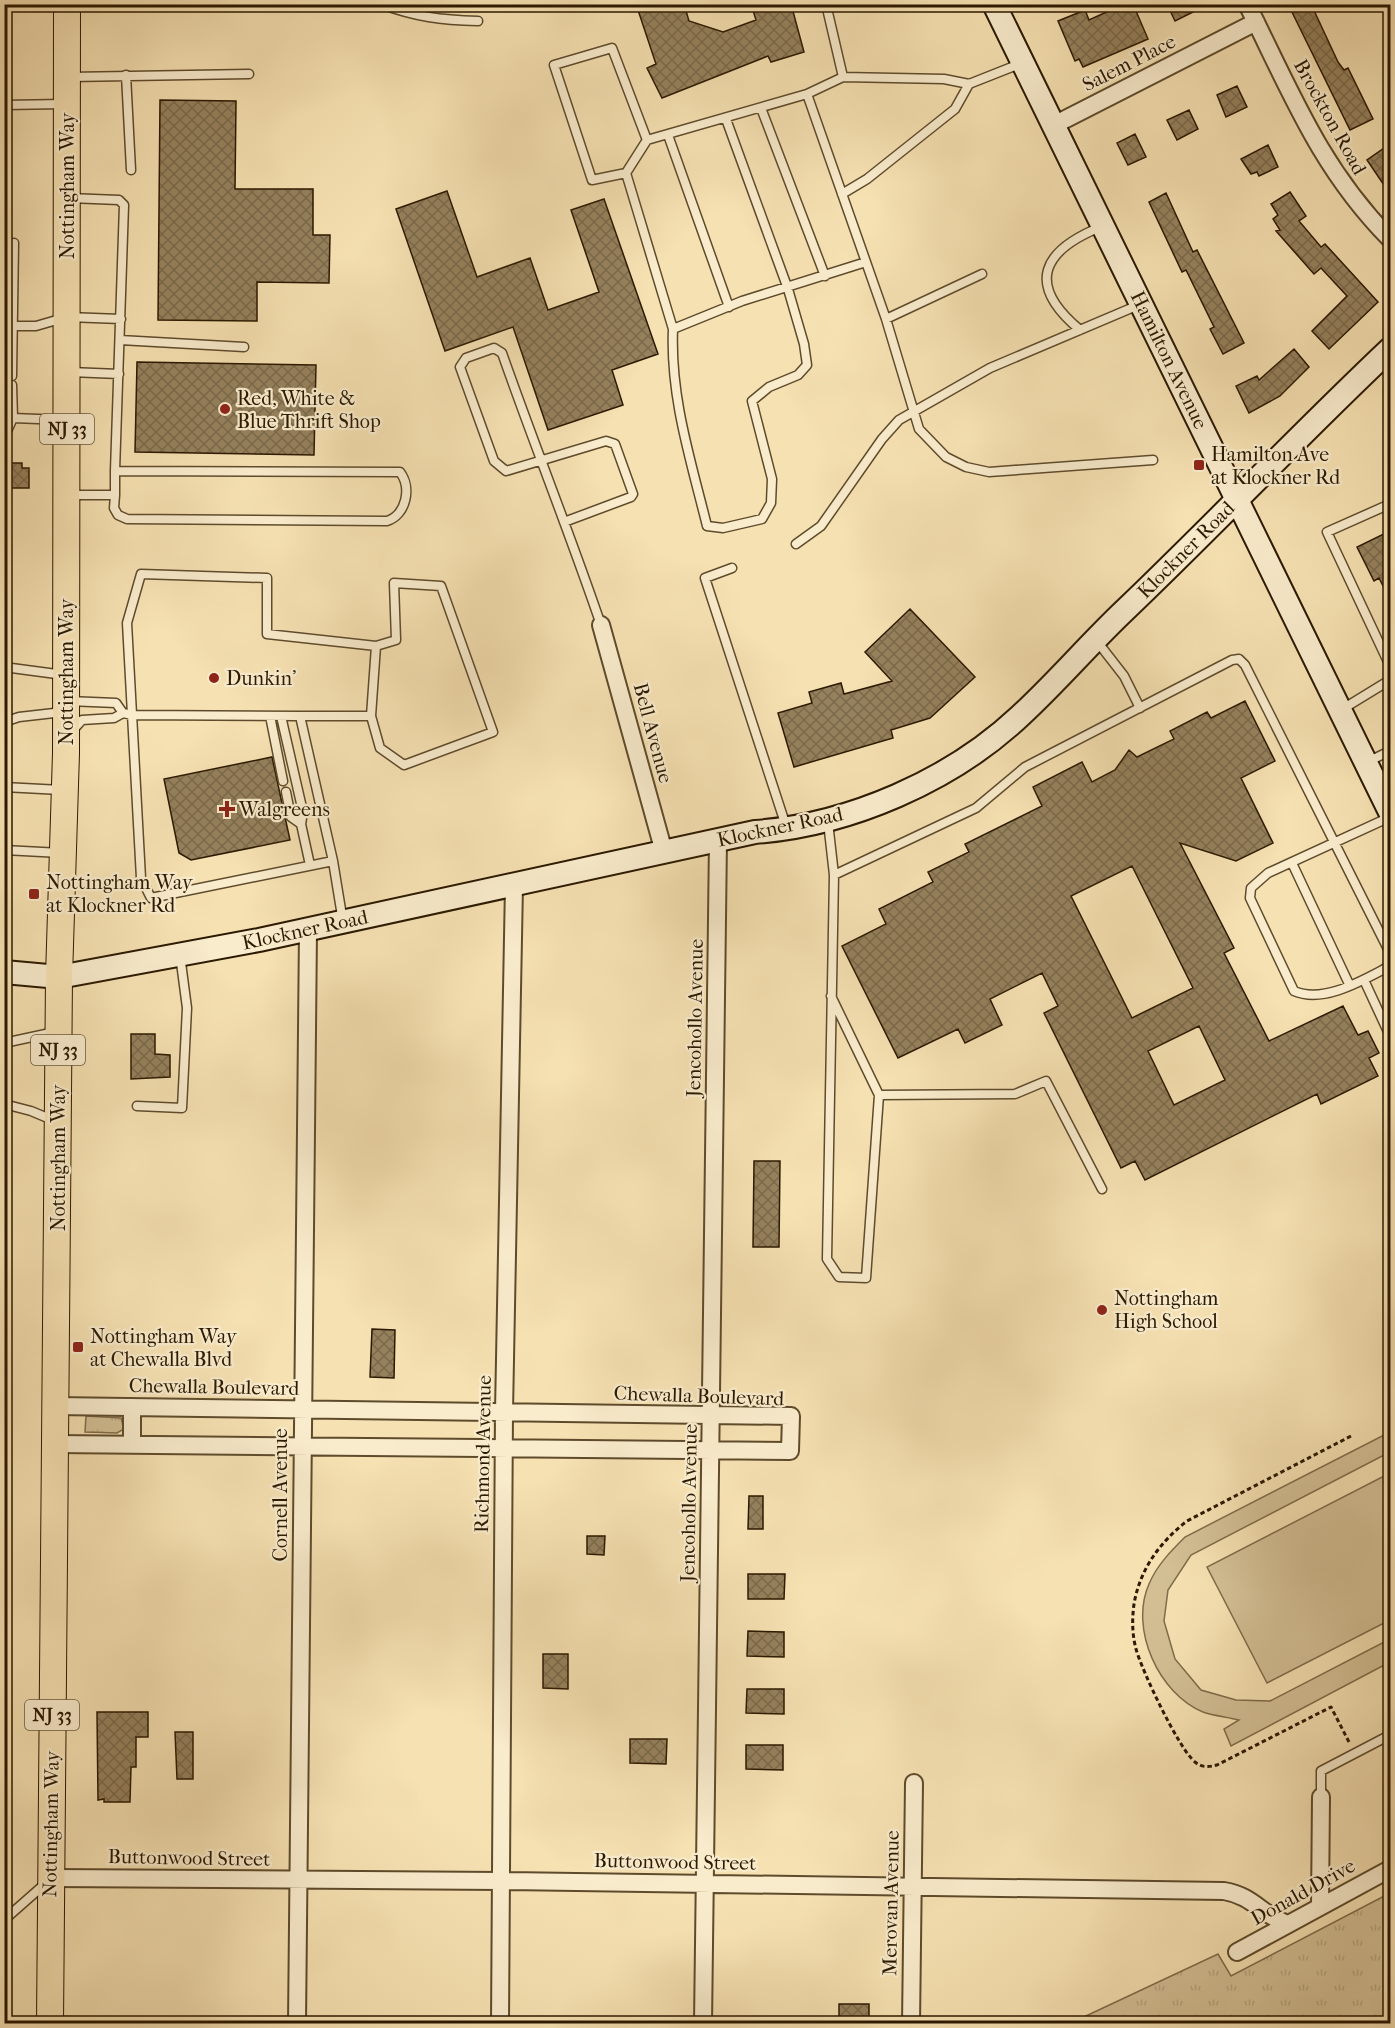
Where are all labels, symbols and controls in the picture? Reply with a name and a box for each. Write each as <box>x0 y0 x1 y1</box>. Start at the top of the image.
street label: Salem Place <box>1079 30 1179 96</box>
street label: Brockton Road <box>1289 55 1372 180</box>
street label: Nottingham Way <box>56 111 79 259</box>
street label: Hamilton Avenue <box>1126 287 1212 433</box>
place label: Red, White & Blue Thrift Shop <box>237 387 381 433</box>
marker: Red, White & Blue Thrift Shop <box>218 402 232 416</box>
road number: NJ 33 <box>40 414 94 444</box>
place label: Hamilton Ave at Klockner Rd <box>1211 443 1341 489</box>
marker: Hamilton Ave at Klockner Rd <box>1192 458 1206 472</box>
street label: Klockner Road <box>1133 496 1240 603</box>
street label: Nottingham Way <box>55 597 78 745</box>
place label: Dunkin' <box>226 667 296 690</box>
marker: Dunkin' <box>207 671 221 685</box>
street label: Bell Avenue <box>629 680 677 786</box>
place label: Walgreens <box>238 798 330 821</box>
marker: Walgreens <box>220 802 234 816</box>
street label: Klockner Road <box>715 802 846 852</box>
place label: Nottingham Way at Klockner Rd <box>46 871 194 917</box>
marker: Nottingham Way at Klockner Rd <box>27 887 41 901</box>
street label: Klockner Road <box>240 905 371 955</box>
street label: Jencohollo Avenue <box>682 939 708 1099</box>
road number: NJ 33 <box>31 1035 85 1065</box>
street label: Nottingham Way <box>47 1083 70 1231</box>
place label: Nottingham High School <box>1114 1287 1219 1333</box>
marker: Nottingham High School <box>1095 1303 1109 1317</box>
place label: Nottingham Way at Chewalla Blvd <box>90 1325 238 1371</box>
marker: Nottingham Way at Chewalla Blvd <box>71 1340 85 1354</box>
street label: Chewalla Boulevard <box>129 1374 300 1400</box>
street label: Richmond Avenue <box>470 1375 496 1533</box>
street label: Chewalla Boulevard <box>613 1382 786 1411</box>
street label: Jencohollo Avenue <box>676 1424 702 1584</box>
street label: Cornell Avenue <box>269 1428 292 1562</box>
road number: NJ 33 <box>25 1700 79 1730</box>
street label: Nottingham Way <box>38 1749 64 1897</box>
street label: Merovan Avenue <box>878 1830 904 1976</box>
street label: Buttonwood Street <box>108 1845 270 1871</box>
street label: Buttonwood Street <box>594 1849 756 1875</box>
street label: Donald Drive <box>1247 1854 1359 1930</box>

